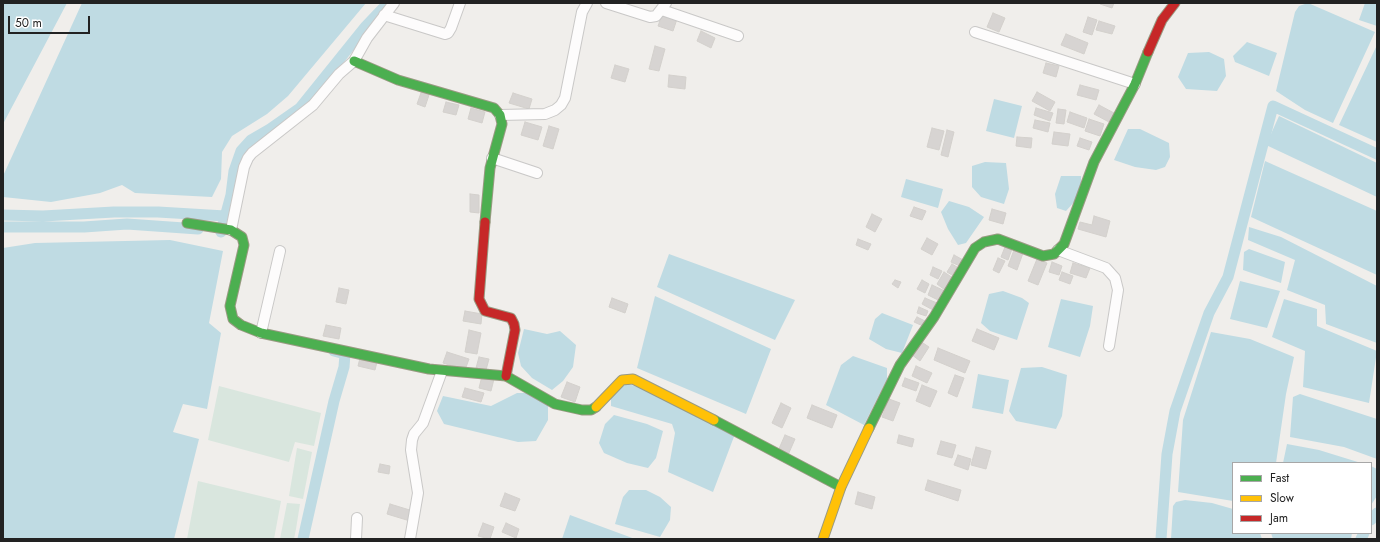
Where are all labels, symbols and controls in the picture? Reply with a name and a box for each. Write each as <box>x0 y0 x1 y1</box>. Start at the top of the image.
scale bar <box>10 8 92 34</box>
text: 50 m <box>15 14 42 32</box>
legend <box>1232 462 1372 534</box>
text: Fast <box>1270 469 1289 487</box>
text: Slow <box>1270 489 1294 507</box>
text: Jam <box>1270 509 1288 527</box>

